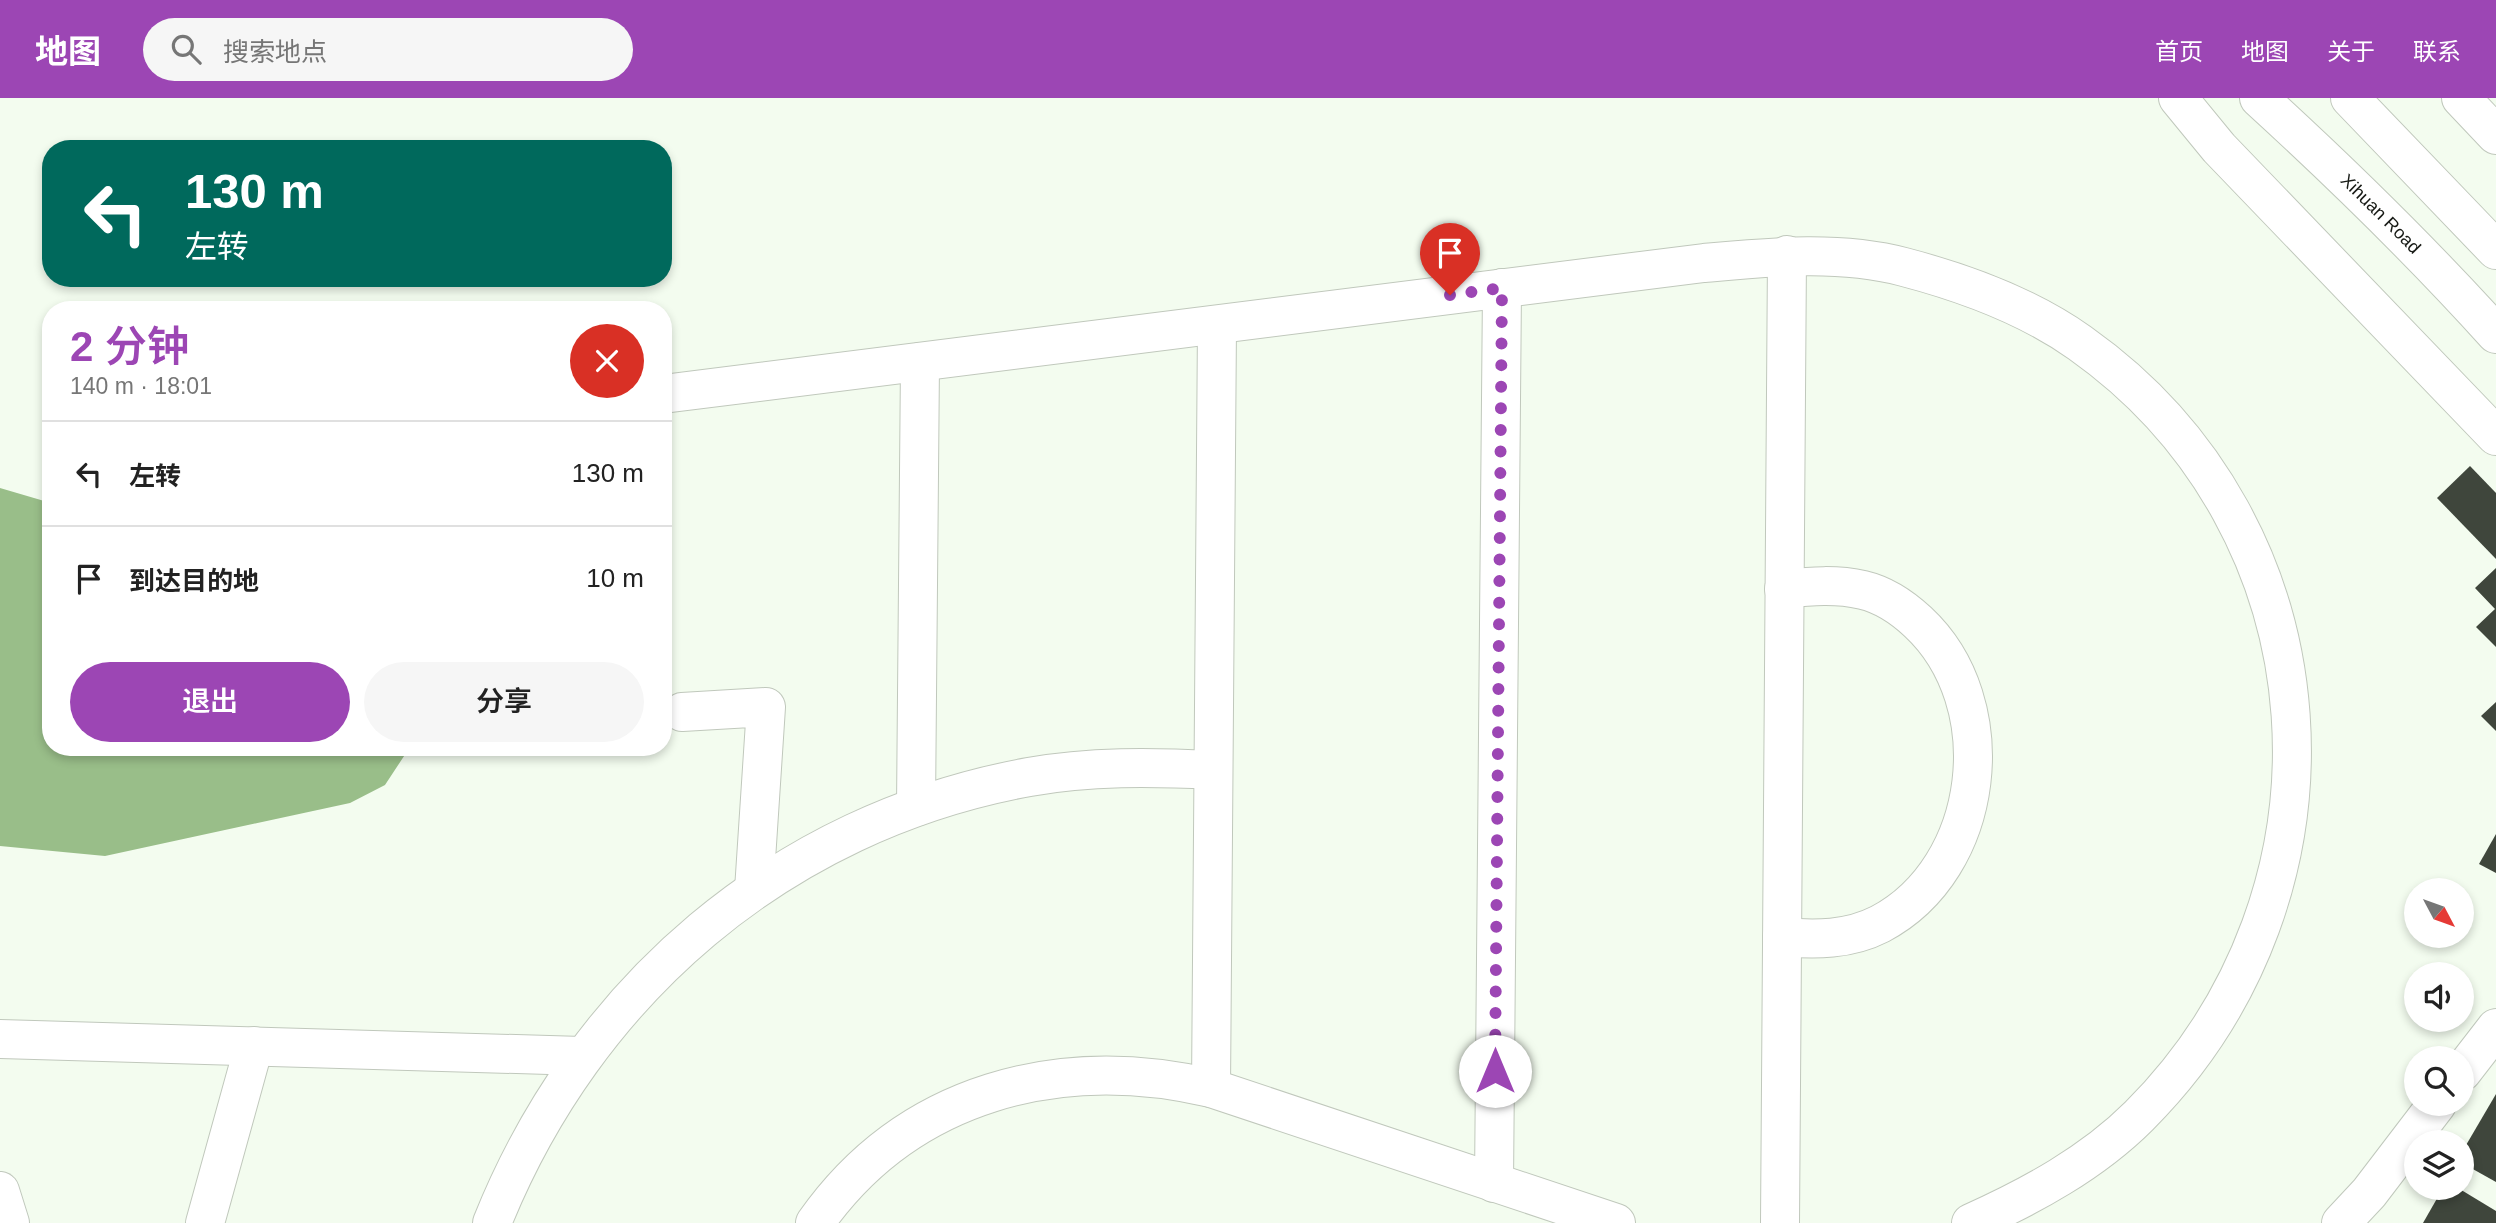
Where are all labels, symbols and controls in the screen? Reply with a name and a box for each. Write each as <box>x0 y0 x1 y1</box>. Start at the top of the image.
search box <box>143 18 633 81</box>
icon: search <box>167 30 205 68</box>
text: 地图 <box>35 33 101 70</box>
text: 搜索地点 <box>223 37 327 67</box>
text: 首页 <box>2155 38 2203 65</box>
text: 地图 <box>2241 38 2289 65</box>
text: 关于 <box>2327 38 2375 65</box>
text: 联系 <box>2413 38 2461 65</box>
text: 130 m <box>185 164 324 218</box>
icon: left <box>70 168 161 259</box>
street label: Xihuan Road <box>2337 170 2425 258</box>
pin <box>1420 223 1480 295</box>
text: 左转 <box>185 229 249 265</box>
icon: arrive <box>1431 234 1469 272</box>
text: 2 分钟 <box>70 323 189 370</box>
button: close <box>570 324 644 398</box>
text: 140 m · 18:01 <box>70 373 212 399</box>
icon: left <box>70 455 108 493</box>
text: 130 m <box>572 458 644 488</box>
text: 左转 <box>129 461 181 491</box>
icon: arrive <box>70 560 108 598</box>
text: 10 m <box>586 563 644 593</box>
text: 到达目的地 <box>129 566 259 596</box>
button: 退出 <box>70 662 350 742</box>
button: 分享 <box>364 662 644 742</box>
north arrow <box>2404 878 2474 948</box>
map controls <box>2404 878 2474 1200</box>
button: sound <box>2404 962 2474 1032</box>
position arrow <box>1458 1034 1532 1108</box>
button: search <box>2404 1046 2474 1116</box>
button: layers <box>2404 1130 2474 1200</box>

